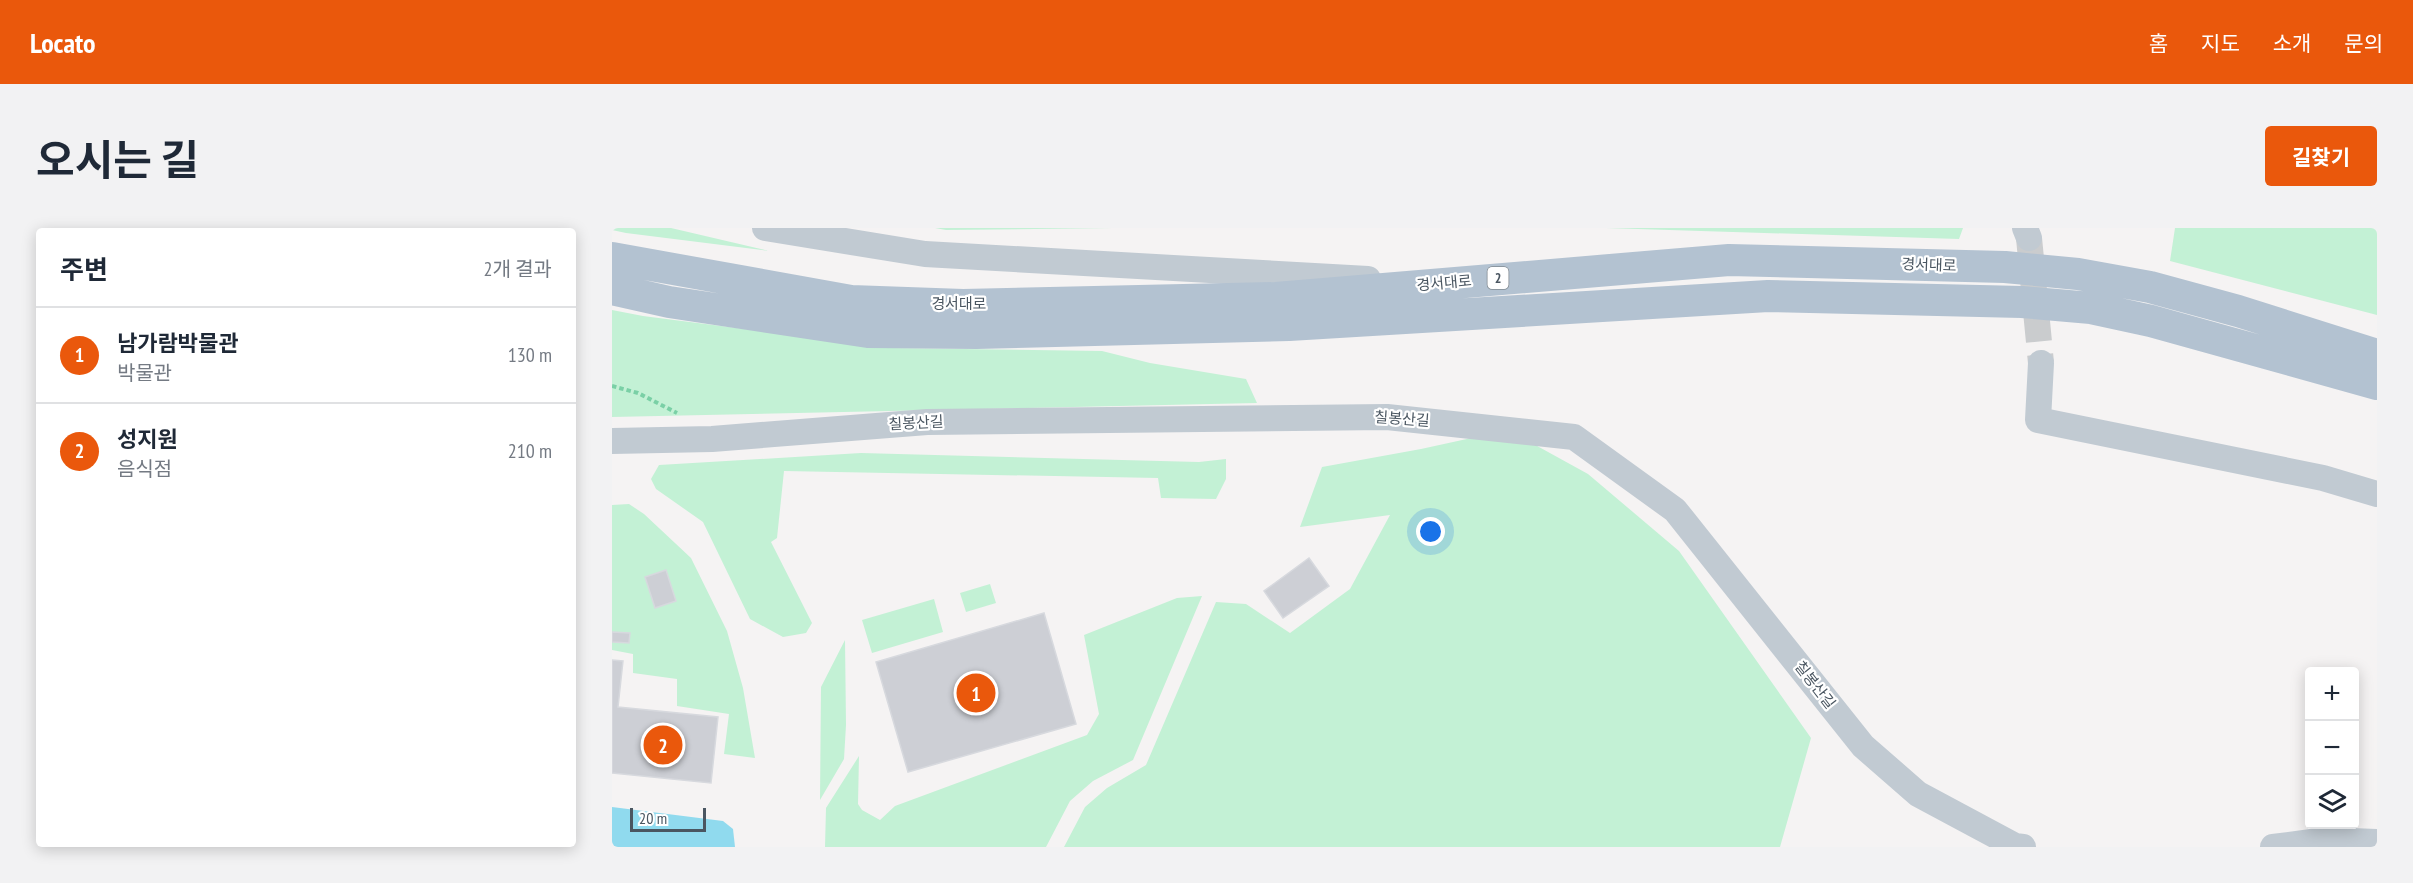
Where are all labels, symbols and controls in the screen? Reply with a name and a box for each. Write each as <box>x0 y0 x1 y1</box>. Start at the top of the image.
text: Locato <box>30 24 96 61</box>
text: 홈 <box>2149 30 2168 57</box>
text: 지도 <box>2201 30 2240 57</box>
text: 소개 <box>2273 30 2311 57</box>
text: 문의 <box>2344 30 2383 57</box>
button: 길찾기 <box>2265 126 2377 186</box>
text: 오시는 길 <box>36 132 199 187</box>
text: 주변 <box>60 253 108 286</box>
street label: 경서대로 <box>1901 254 1957 275</box>
text: 2개 결과 <box>484 256 552 282</box>
road number: 2 <box>1488 267 1508 289</box>
street label: 경서대로 <box>1416 271 1472 294</box>
street label: 경서대로 <box>931 294 987 313</box>
text: 남가람박물관 <box>117 329 238 357</box>
text: 1 <box>75 342 84 368</box>
text: 130 m <box>508 342 552 368</box>
text: 박물관 <box>117 360 172 386</box>
street label: 칠봉산길 <box>1374 407 1430 430</box>
street label: 칠봉산길 <box>888 412 944 433</box>
text: 성지원 <box>117 425 178 453</box>
text: 2 <box>75 438 84 464</box>
text: 210 m <box>508 438 552 464</box>
text: 음식점 <box>117 456 172 482</box>
your location <box>1416 517 1445 546</box>
street label: 칠봉산길 <box>1791 657 1840 712</box>
map controls <box>2305 667 2359 829</box>
button: + <box>2305 667 2359 721</box>
pin: 1 <box>956 670 996 716</box>
button: − <box>2305 721 2359 775</box>
pin: 2 <box>644 722 682 768</box>
button: layers <box>2305 775 2359 829</box>
scale bar <box>630 805 706 832</box>
text: 20 m <box>639 808 667 828</box>

